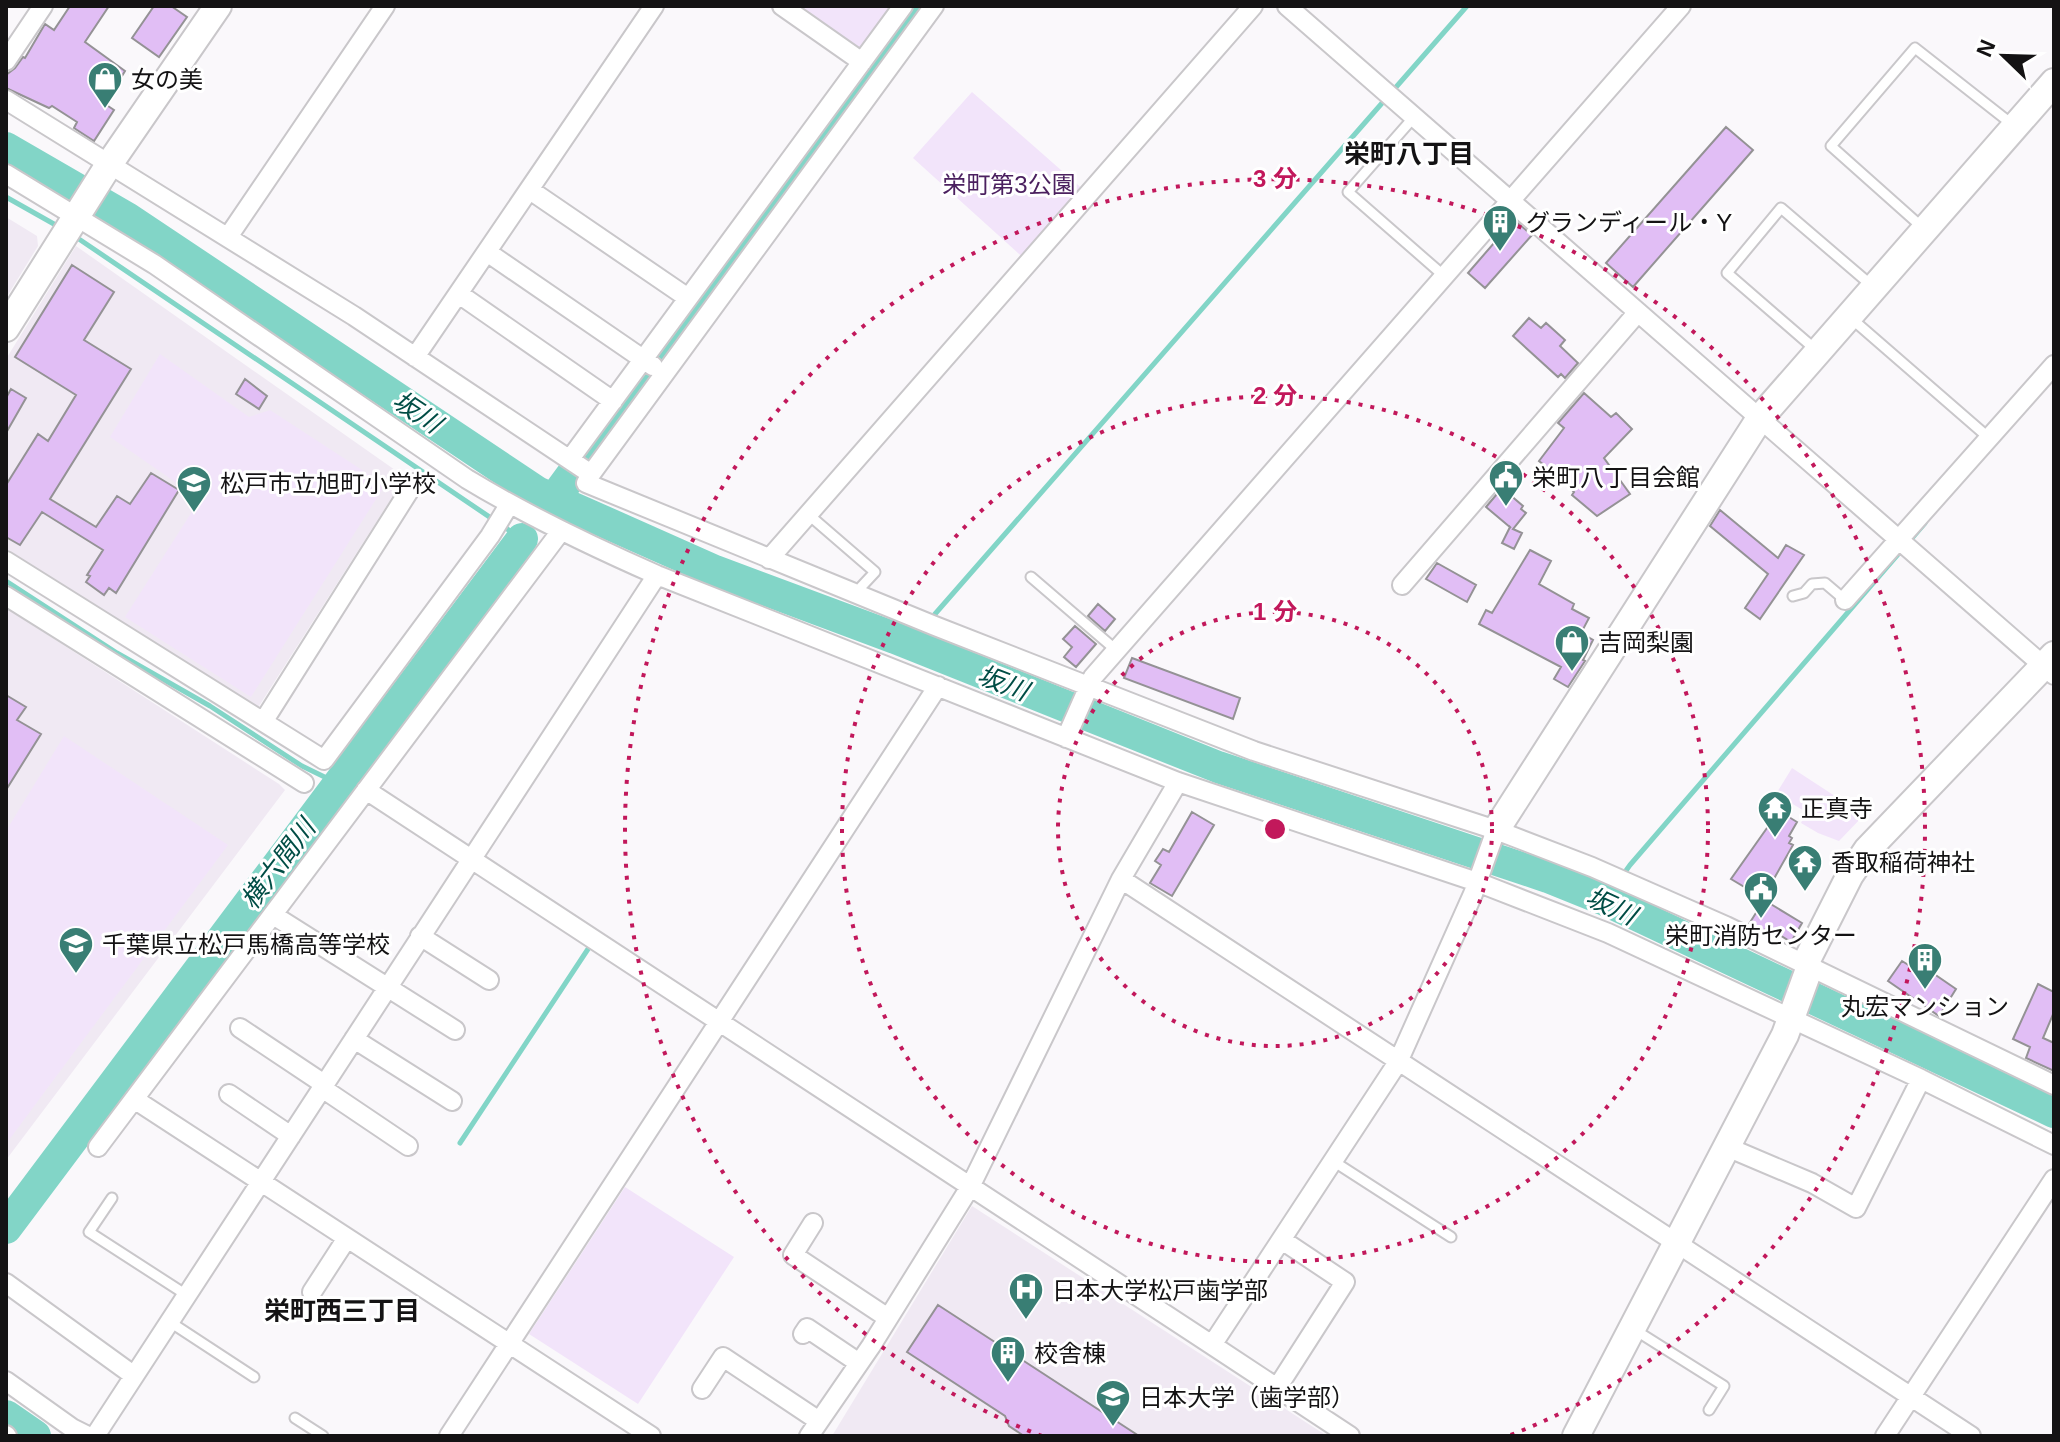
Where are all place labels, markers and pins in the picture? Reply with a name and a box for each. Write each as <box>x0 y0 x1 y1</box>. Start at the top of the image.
shop icon: 女の美 <box>86 60 124 110</box>
place label: 女の美 <box>131 66 203 93</box>
building icon: グランディール・Y <box>1481 203 1519 253</box>
place label: グランディール・Y <box>1526 209 1732 236</box>
public building icon: 栄町八丁目会館 <box>1487 458 1525 508</box>
school or university icon: 松戸市立旭町小学校 <box>175 464 213 514</box>
place label: 栄町八丁目会館 <box>1532 464 1700 491</box>
place label: 松戸市立旭町小学校 <box>220 470 436 497</box>
shop icon: 吉岡梨園 <box>1553 623 1591 673</box>
place label: 吉岡梨園 <box>1598 629 1694 656</box>
temple icon: 正真寺 <box>1756 789 1794 839</box>
place label: 正真寺 <box>1801 795 1873 822</box>
centre of rings <box>1261 815 1289 843</box>
temple icon: 香取稲荷神社 <box>1786 843 1824 893</box>
place label: 香取稲荷神社 <box>1831 849 1975 876</box>
public building icon: 栄町消防センター <box>1742 870 1780 920</box>
place label: 栄町消防センター <box>1665 922 1857 949</box>
school or university icon: 千葉県立松戸馬橋高等学校 <box>57 925 95 975</box>
place label: 千葉県立松戸馬橋高等学校 <box>102 931 390 958</box>
building icon: 丸宏マンション <box>1906 941 1944 991</box>
place label: 丸宏マンション <box>1841 993 2009 1020</box>
hospital icon: 日本大学松戸歯学部 <box>1007 1271 1045 1321</box>
place label: 日本大学松戸歯学部 <box>1052 1277 1268 1304</box>
building icon: 校舎棟 <box>989 1334 1027 1384</box>
place label: 校舎棟 <box>1034 1340 1106 1367</box>
school or university icon: 日本大学（歯学部） <box>1094 1378 1132 1428</box>
place label: 日本大学（歯学部） <box>1139 1384 1355 1411</box>

